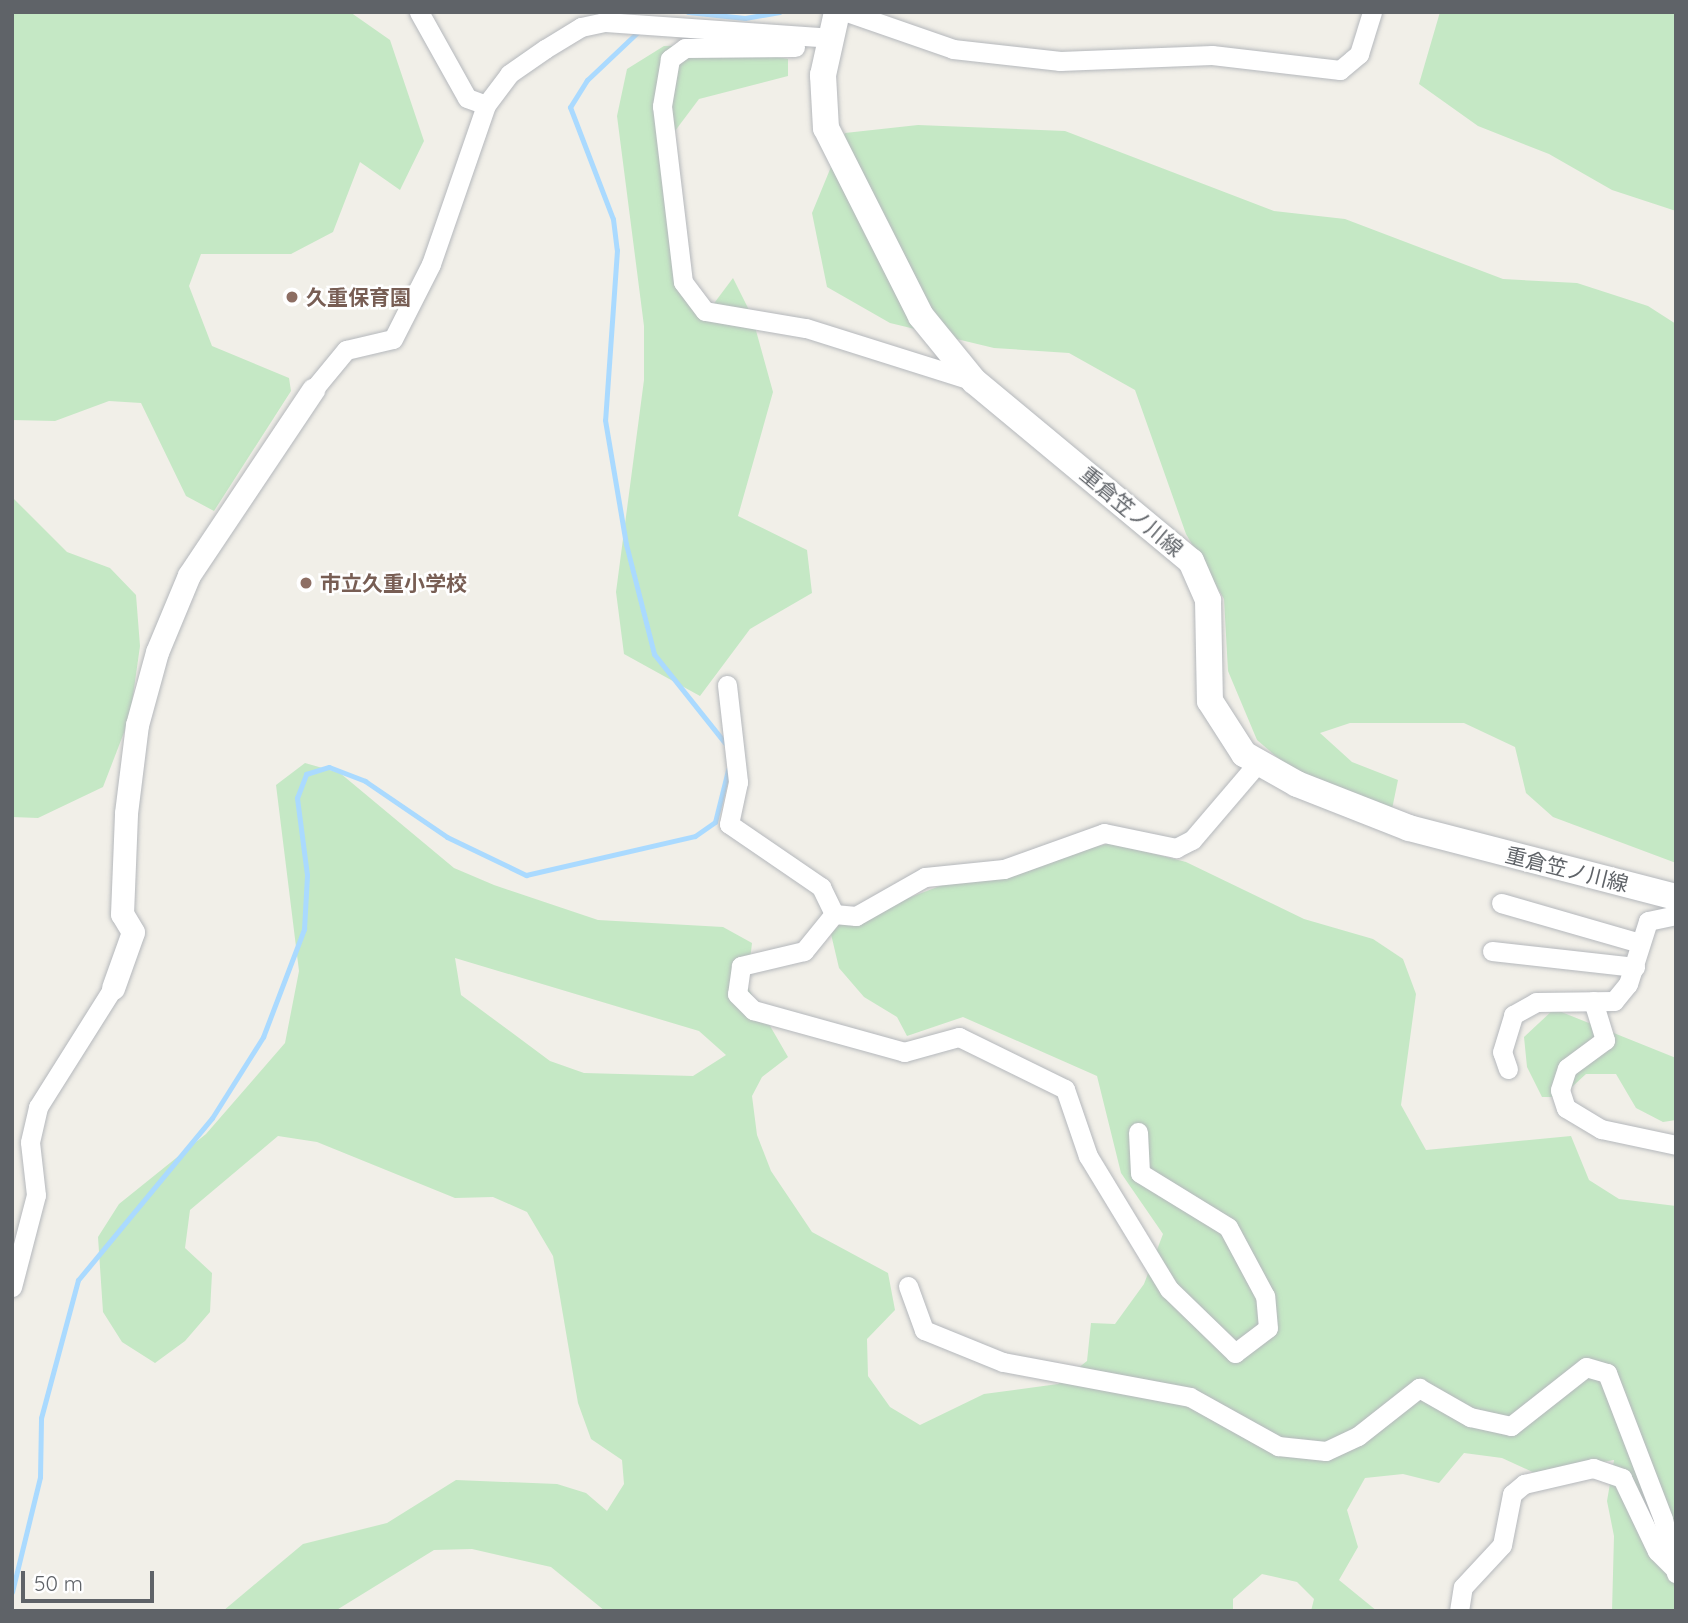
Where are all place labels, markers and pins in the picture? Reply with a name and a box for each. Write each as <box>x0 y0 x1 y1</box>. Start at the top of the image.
place label: 久重保育園 <box>306 284 411 310</box>
marker: 久重保育園 <box>284 289 300 305</box>
place label: 市立久重小学校 <box>320 570 467 596</box>
marker: 市立久重小学校 <box>298 575 314 591</box>

